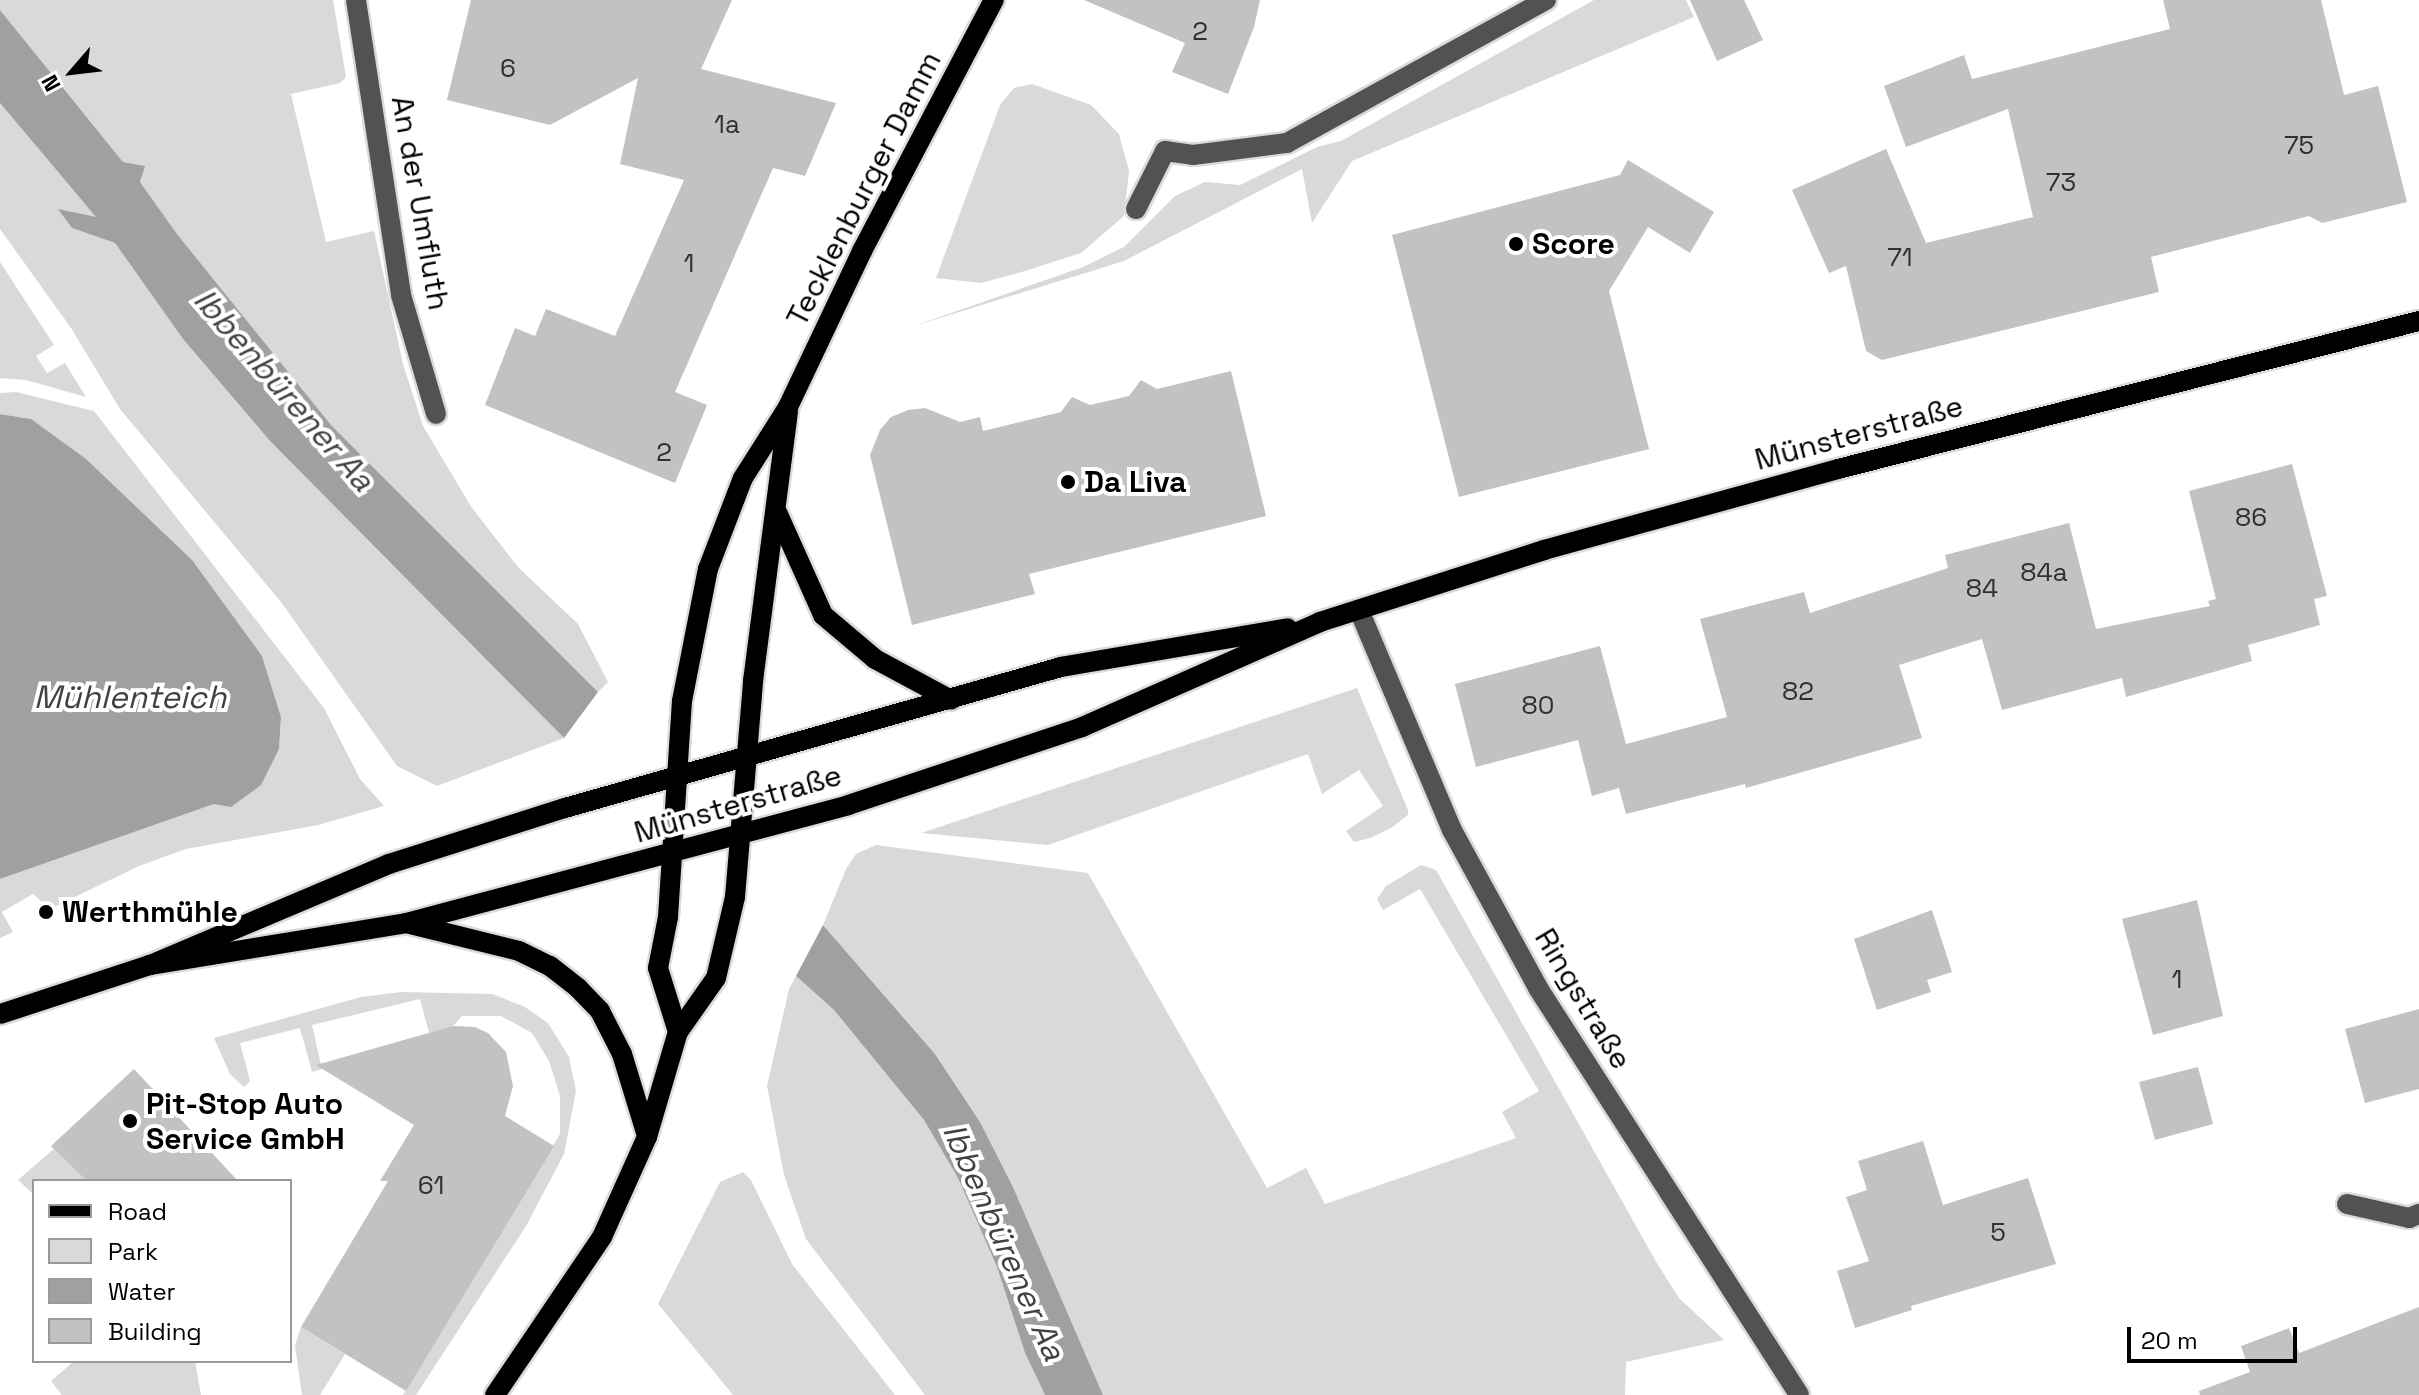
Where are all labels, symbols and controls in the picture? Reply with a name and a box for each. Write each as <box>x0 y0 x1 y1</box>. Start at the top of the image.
house number: 2 <box>1192 16 1208 48</box>
north arrow <box>32 32 112 112</box>
street label: Tecklenburger Damm <box>779 46 949 332</box>
house number: 6 <box>500 53 516 85</box>
text: N <box>35 70 67 96</box>
street label: An der Umfluth <box>383 93 457 313</box>
house number: 1a <box>714 109 740 141</box>
house number: 75 <box>2284 130 2314 162</box>
house number: 73 <box>2046 167 2076 199</box>
place label: Score <box>1532 226 1615 262</box>
marker: Score <box>1507 235 1525 253</box>
house number: 71 <box>1887 242 1913 274</box>
house number: 1 <box>684 248 694 280</box>
water label: Ibbenbürener Aa <box>186 281 382 499</box>
street label: Münsterstraße <box>1751 388 1967 478</box>
house number: 2 <box>656 437 672 469</box>
place label: Da Liva <box>1084 464 1187 500</box>
marker: Da Liva <box>1059 473 1077 491</box>
house number: 86 <box>2235 502 2267 534</box>
house number: 84a <box>2020 557 2068 589</box>
house number: 84 <box>1966 573 1998 605</box>
house number: 82 <box>1782 676 1814 708</box>
water label: Mühlenteich <box>34 678 226 716</box>
house number: 80 <box>1522 690 1554 722</box>
street label: Münsterstraße <box>630 757 846 851</box>
place label: Werthmühle <box>62 894 238 930</box>
marker: Werthmühle <box>37 903 55 921</box>
street label: Ringstraße <box>1527 922 1639 1076</box>
house number: 1 <box>2172 964 2182 996</box>
place label: Pit-Stop Auto Service GmbH <box>146 1086 345 1156</box>
marker: Pit-Stop Auto Service GmbH <box>121 1112 139 1130</box>
water label: Ibbenbürener Aa <box>934 1117 1074 1367</box>
house number: 61 <box>418 1170 444 1202</box>
legend <box>32 1179 292 1363</box>
text: Road <box>108 1196 167 1227</box>
house number: 5 <box>1990 1217 2006 1249</box>
text: Park <box>108 1236 158 1267</box>
text: Water <box>108 1276 176 1307</box>
scale bar <box>2131 1311 2301 1361</box>
text: Building <box>108 1316 202 1347</box>
text: 20 m <box>2141 1325 2198 1356</box>

